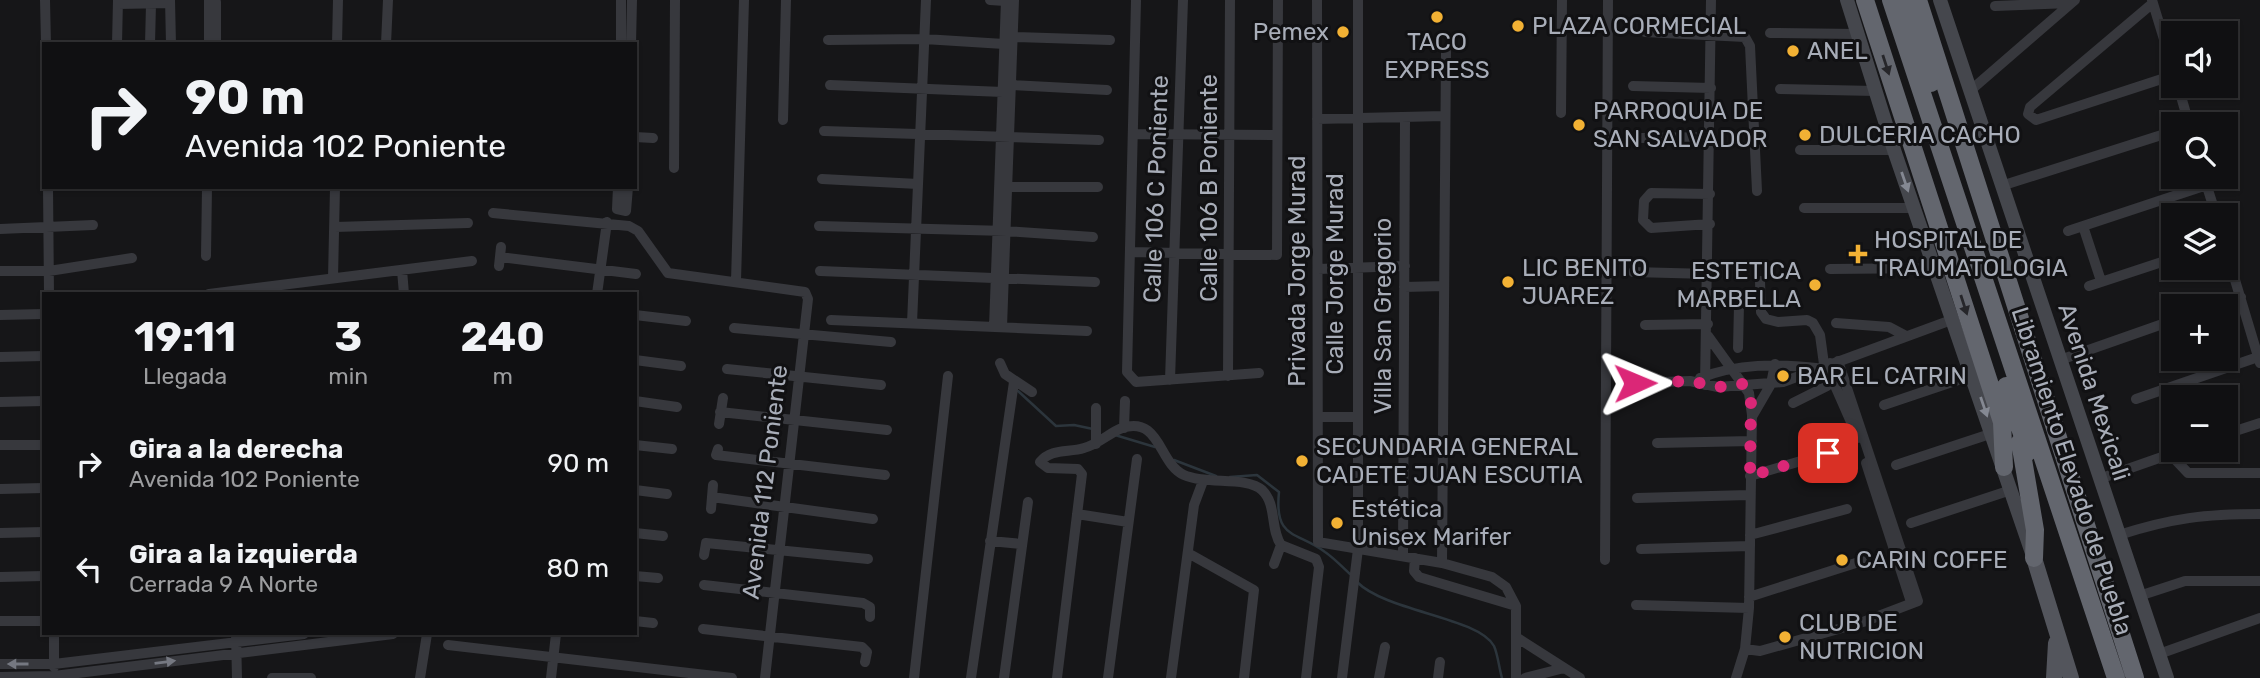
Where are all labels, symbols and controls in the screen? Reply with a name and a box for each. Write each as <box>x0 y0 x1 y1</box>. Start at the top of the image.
marker: TACO EXPRESS <box>1429 9 1445 25</box>
place label: PLAZA CORMECIAL <box>1532 12 1747 40</box>
place label: Pemex <box>1253 18 1329 46</box>
marker: PLAZA CORMECIAL <box>1510 18 1526 34</box>
map controls <box>2161 21 2238 462</box>
button: sound <box>2161 21 2238 98</box>
marker: Pemex <box>1335 24 1351 40</box>
place label: TACO EXPRESS <box>1384 28 1490 84</box>
place label: ANEL <box>1807 37 1868 65</box>
marker: ANEL <box>1785 43 1801 59</box>
one-way arrow <box>1881 55 1892 76</box>
text: 90 m <box>185 68 305 126</box>
icon: right <box>70 70 161 161</box>
street label: Calle 106 B Poniente <box>1195 74 1223 302</box>
street label: Calle 106 C Poniente <box>1138 75 1174 303</box>
place label: PARROQUIA DE SAN SALVADOR <box>1593 97 1767 153</box>
button: search <box>2161 112 2238 189</box>
marker: PARROQUIA DE SAN SALVADOR <box>1571 117 1587 133</box>
place label: DULCERIA CACHO <box>1819 121 2021 149</box>
text: Avenida 102 Poniente <box>185 127 506 165</box>
marker: DULCERIA CACHO <box>1797 127 1813 143</box>
street label: Privada Jorge Murad <box>1283 155 1311 387</box>
one-way arrow <box>1900 171 1911 192</box>
street label: Calle Jorge Murad <box>1321 173 1349 375</box>
button: layers <box>2161 203 2238 280</box>
street label: Villa San Gregorio <box>1369 218 1397 414</box>
place label: HOSPITAL DE TRAUMATOLOGIA <box>1874 226 2068 282</box>
marker: HOSPITAL DE TRAUMATOLOGIA <box>1848 244 1868 264</box>
place label: LIC BENITO JUAREZ <box>1522 254 1648 310</box>
place label: ESTETICA MARBELLA <box>1676 257 1801 313</box>
marker: LIC BENITO JUAREZ <box>1500 274 1516 290</box>
marker: ESTETICA MARBELLA <box>1807 277 1823 293</box>
one-way arrow <box>1960 294 1970 315</box>
button: + <box>2161 294 2238 371</box>
street label: Avenida Mexicali <box>2052 300 2136 484</box>
street label: Libramiento Elevado de Puebla <box>2006 303 2138 639</box>
text: 19:11 <box>134 312 236 362</box>
text: 3 <box>334 312 362 362</box>
text: 240 <box>460 312 545 362</box>
position arrow <box>1598 346 1672 420</box>
text: Llegada <box>143 362 227 390</box>
text: min <box>328 362 368 390</box>
text: m <box>492 362 513 390</box>
place label: BAR EL CATRIN <box>1797 362 1967 390</box>
street label: Avenida 112 Poniente <box>737 363 793 601</box>
marker: BAR EL CATRIN <box>1775 368 1791 384</box>
button: − <box>2161 385 2238 462</box>
one-way arrow <box>1979 397 1990 418</box>
pin <box>1798 423 1858 483</box>
place label: SECUNDARIA GENERAL CADETE JUAN ESCUTIA <box>1316 433 1582 489</box>
text: Gira a la derecha <box>129 434 343 465</box>
icon: arrive <box>1809 434 1847 472</box>
icon: right <box>70 445 108 483</box>
text: 90 m <box>548 448 609 479</box>
marker: SECUNDARIA GENERAL CADETE JUAN ESCUTIA <box>1294 453 1310 469</box>
text: Avenida 102 Poniente <box>129 465 360 493</box>
place label: Estética Unisex Marifer <box>1351 495 1511 551</box>
marker: Estética Unisex Marifer <box>1329 515 1345 531</box>
text: Gira a la izquierda <box>129 539 358 570</box>
place label: CARIN COFFE <box>1856 546 2008 574</box>
icon: left <box>70 550 108 588</box>
marker: CARIN COFFE <box>1834 552 1850 568</box>
text: 80 m <box>546 553 609 584</box>
text: Cerrada 9 A Norte <box>129 570 318 598</box>
place label: CLUB DE NUTRICION <box>1799 609 1924 665</box>
marker: CLUB DE NUTRICION <box>1777 629 1793 645</box>
one-way arrow <box>155 656 177 667</box>
one-way arrow <box>6 658 28 670</box>

